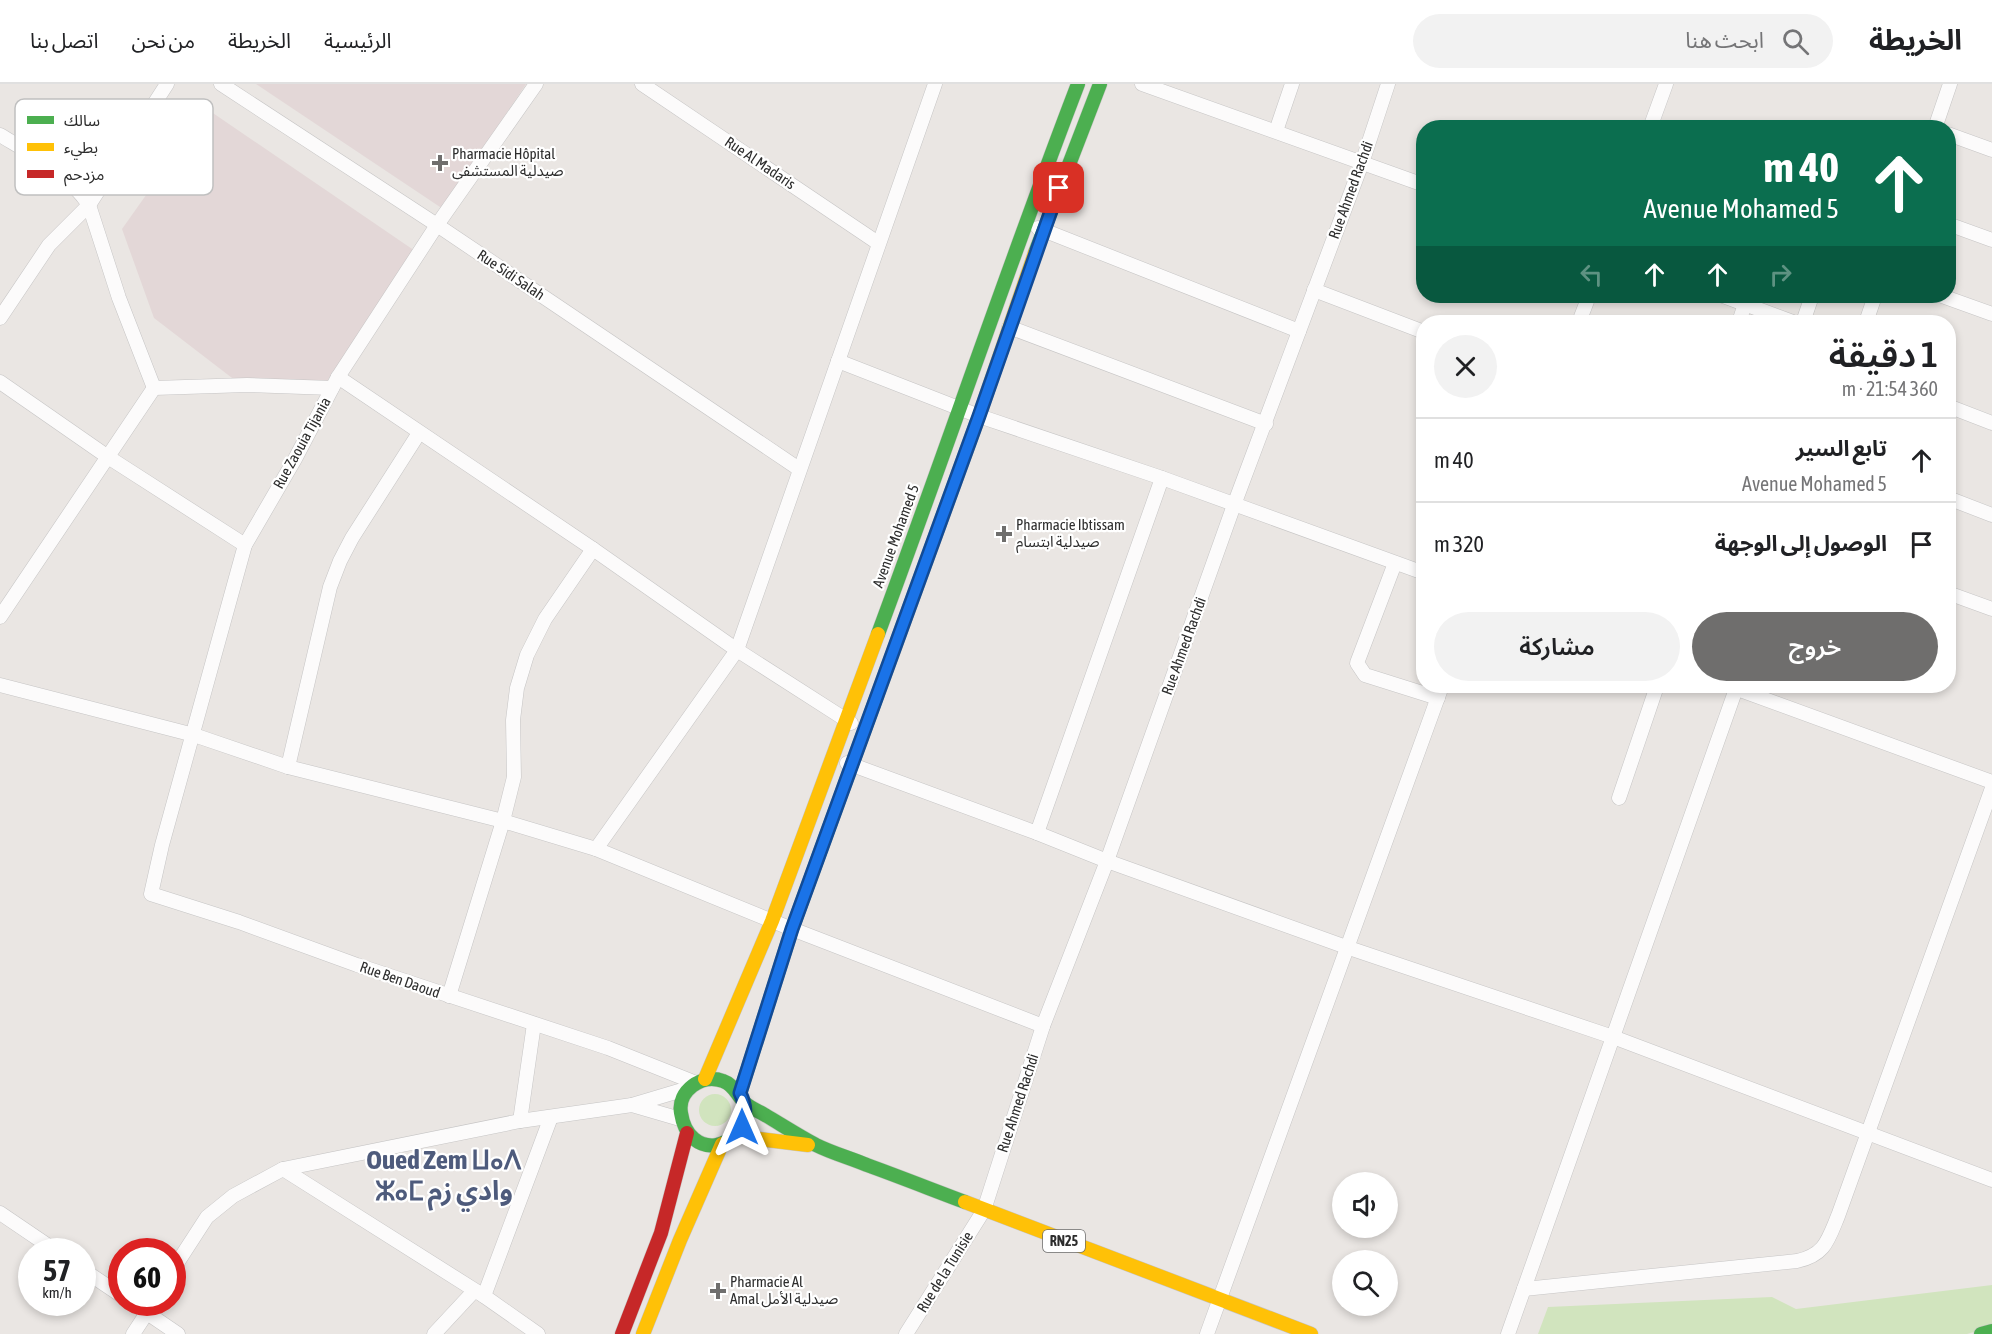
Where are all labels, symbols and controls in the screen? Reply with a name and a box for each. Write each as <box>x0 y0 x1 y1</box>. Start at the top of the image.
search box <box>1413 14 1833 68</box>
text: الخريطة <box>1869 24 1962 56</box>
icon: search <box>1779 25 1812 58</box>
text: ابحث هنا <box>1685 27 1764 53</box>
text: اتصل بنا <box>30 28 98 52</box>
text: من نحن <box>131 28 195 52</box>
text: الخريطة <box>228 28 291 52</box>
text: الرئيسية <box>324 28 391 52</box>
legend <box>15 99 213 195</box>
text: سالك <box>64 111 100 129</box>
street label: Rue Al Madaris <box>722 133 799 192</box>
text: بطيء <box>64 138 98 160</box>
street label: Rue Ahmed Rachdi <box>1325 139 1376 241</box>
text: 40 m <box>1764 143 1839 191</box>
icon: ahead <box>1860 144 1938 222</box>
place label: Pharmacie Hôpital صيدلية المستشفى <box>452 145 564 180</box>
marker: Pharmacie Hôpital صيدلية المستشفى <box>433 156 447 170</box>
pin <box>1033 162 1084 213</box>
text: مزدحم <box>64 165 104 187</box>
icon: arrive <box>1042 171 1075 204</box>
text: Avenue Mohamed 5 <box>1643 193 1839 224</box>
street label: Rue Sidi Salah <box>474 246 548 303</box>
icon: left <box>1575 258 1608 291</box>
icon: ahead <box>1638 258 1671 291</box>
icon: ahead <box>1701 258 1734 291</box>
icon: right <box>1764 258 1797 291</box>
text: 1 دقيقة <box>1829 333 1938 375</box>
button: close <box>1434 335 1497 398</box>
text: 360 m · 21:54 <box>1842 377 1938 400</box>
street label: Rue Zaouia Tijania <box>269 394 334 491</box>
text: تابع السير <box>1796 435 1887 461</box>
icon: ahead <box>1905 444 1938 477</box>
text: 40 m <box>1434 447 1474 473</box>
text: Avenue Mohamed 5 <box>1742 472 1887 495</box>
street label: Avenue Mohamed 5 <box>869 482 922 590</box>
place label: Pharmacie Ibtissam صيدلية ابتسام <box>1016 516 1125 553</box>
marker: Pharmacie Ibtissam صيدلية ابتسام <box>997 527 1011 541</box>
icon: arrive <box>1905 528 1938 561</box>
text: الوصول إلى الوجهة <box>1715 530 1887 556</box>
text: 320 m <box>1434 531 1484 557</box>
street label: Rue Ahmed Rachdi <box>1158 595 1209 697</box>
button: مشاركة <box>1434 612 1680 681</box>
button: خروج <box>1692 612 1938 681</box>
street label: Rue Ben Daoud <box>358 958 442 1001</box>
street label: Rue Ahmed Rachdi <box>994 1051 1041 1154</box>
position arrow <box>710 1095 774 1159</box>
district label: Oued Zem ⵡⴰⴷ ⵣⴰⵎ وادي زم <box>366 1144 522 1212</box>
map controls <box>1332 1172 1398 1316</box>
button: sound <box>1332 1172 1398 1238</box>
street label: Rue de la Tunisie <box>913 1228 976 1315</box>
road number: RN25 <box>1043 1230 1085 1252</box>
speed limit sign: 60 <box>108 1238 186 1316</box>
button: search <box>1332 1250 1398 1316</box>
text: 57 <box>43 1253 71 1287</box>
place label: Pharmacie Al Amal صيدلية الأمل <box>730 1273 838 1308</box>
text: km/h <box>42 1284 72 1301</box>
marker: Pharmacie Al Amal صيدلية الأمل <box>711 1284 725 1298</box>

